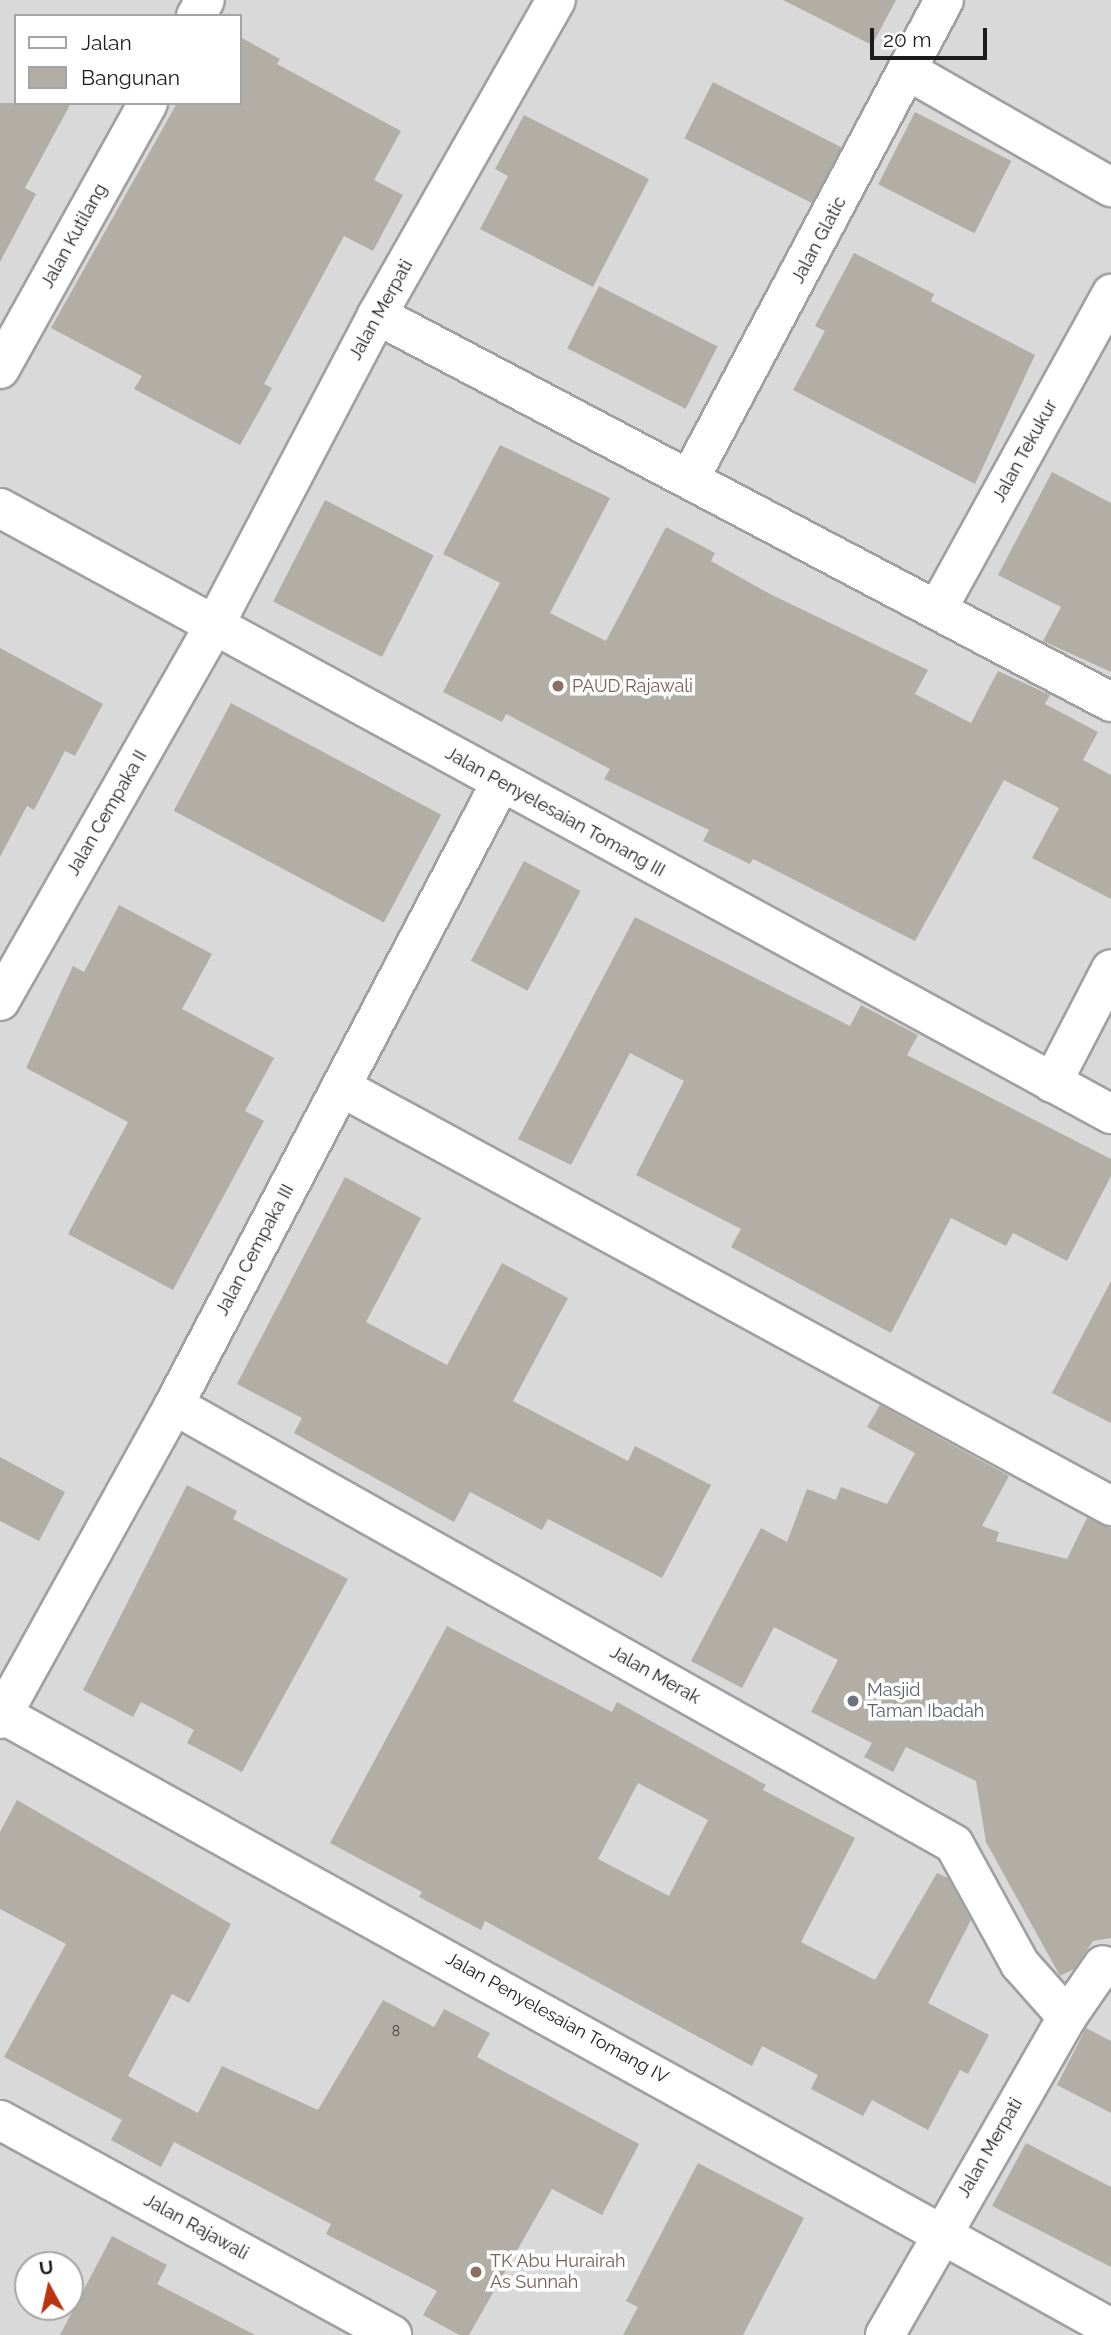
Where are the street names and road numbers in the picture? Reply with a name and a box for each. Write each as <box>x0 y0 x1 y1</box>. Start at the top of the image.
street label: Jalan Kutilang <box>36 180 112 292</box>
street label: Jalan Glatic <box>787 193 851 287</box>
street label: Jalan Merpati <box>345 256 417 364</box>
street label: Jalan Tekukur <box>988 396 1062 506</box>
street label: Jalan Penyelesaian Tomang III <box>441 742 669 882</box>
street label: Jalan Cempaka II <box>62 746 152 880</box>
street label: Jalan Cempaka III <box>211 1181 299 1319</box>
street label: Jalan Merak <box>606 1641 704 1709</box>
street label: Jalan Penyelesaian Tomang IV <box>442 1948 672 2088</box>
street label: Jalan Merpati <box>953 2094 1027 2202</box>
street label: Jalan Rajawali <box>140 2189 252 2265</box>

